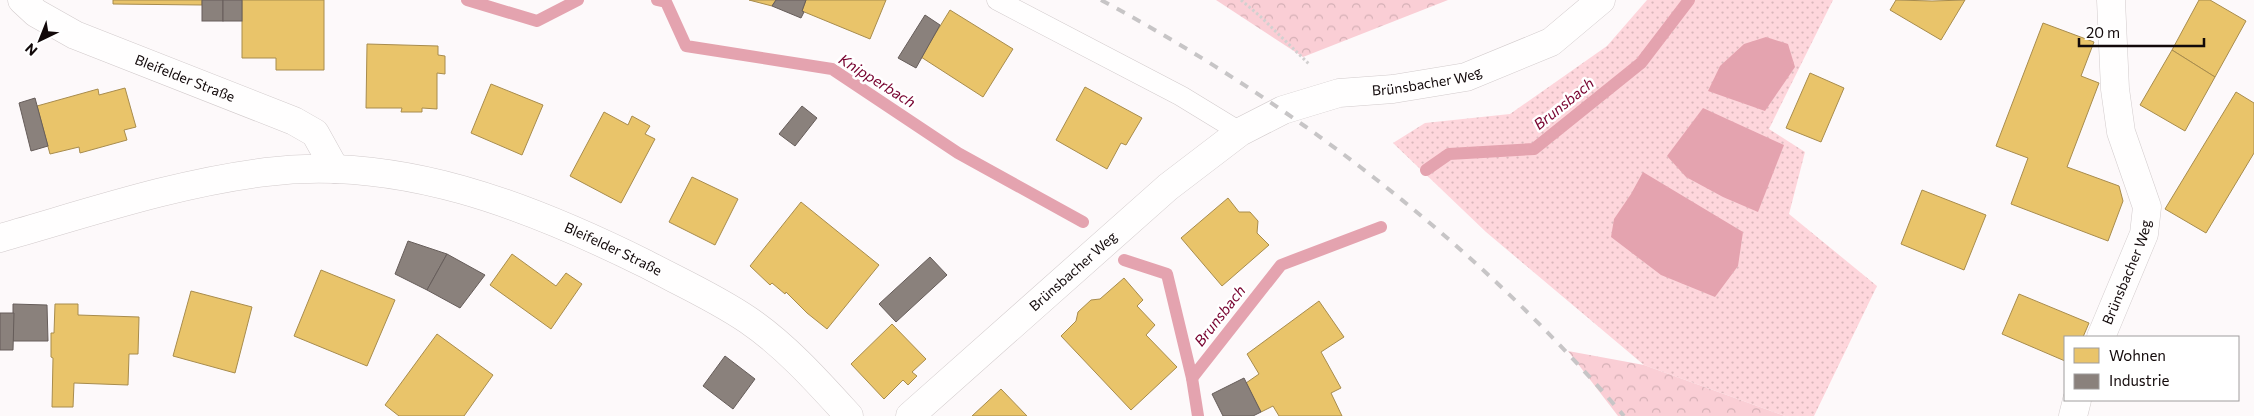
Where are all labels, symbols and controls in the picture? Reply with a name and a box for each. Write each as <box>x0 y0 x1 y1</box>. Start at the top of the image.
north arrow <box>15 15 65 65</box>
scale bar <box>2079 15 2204 47</box>
text: 20 m <box>2086 23 2120 41</box>
text: N <box>21 40 40 60</box>
water label: Knipperbach <box>836 49 919 111</box>
street label: Bleifelder Straße <box>133 50 238 105</box>
street label: Brünsbacher Weg <box>1371 62 1484 99</box>
water label: Brunsbach <box>1530 74 1597 133</box>
street label: Bleifelder Straße <box>562 218 665 279</box>
street label: Brünsbacher Weg <box>2098 219 2154 327</box>
street label: Brünsbacher Weg <box>1025 227 1120 314</box>
water label: Brunsbach <box>1190 281 1249 349</box>
legend <box>2064 336 2239 401</box>
text: Wohnen <box>2109 346 2166 364</box>
text: Industrie <box>2109 371 2170 389</box>

